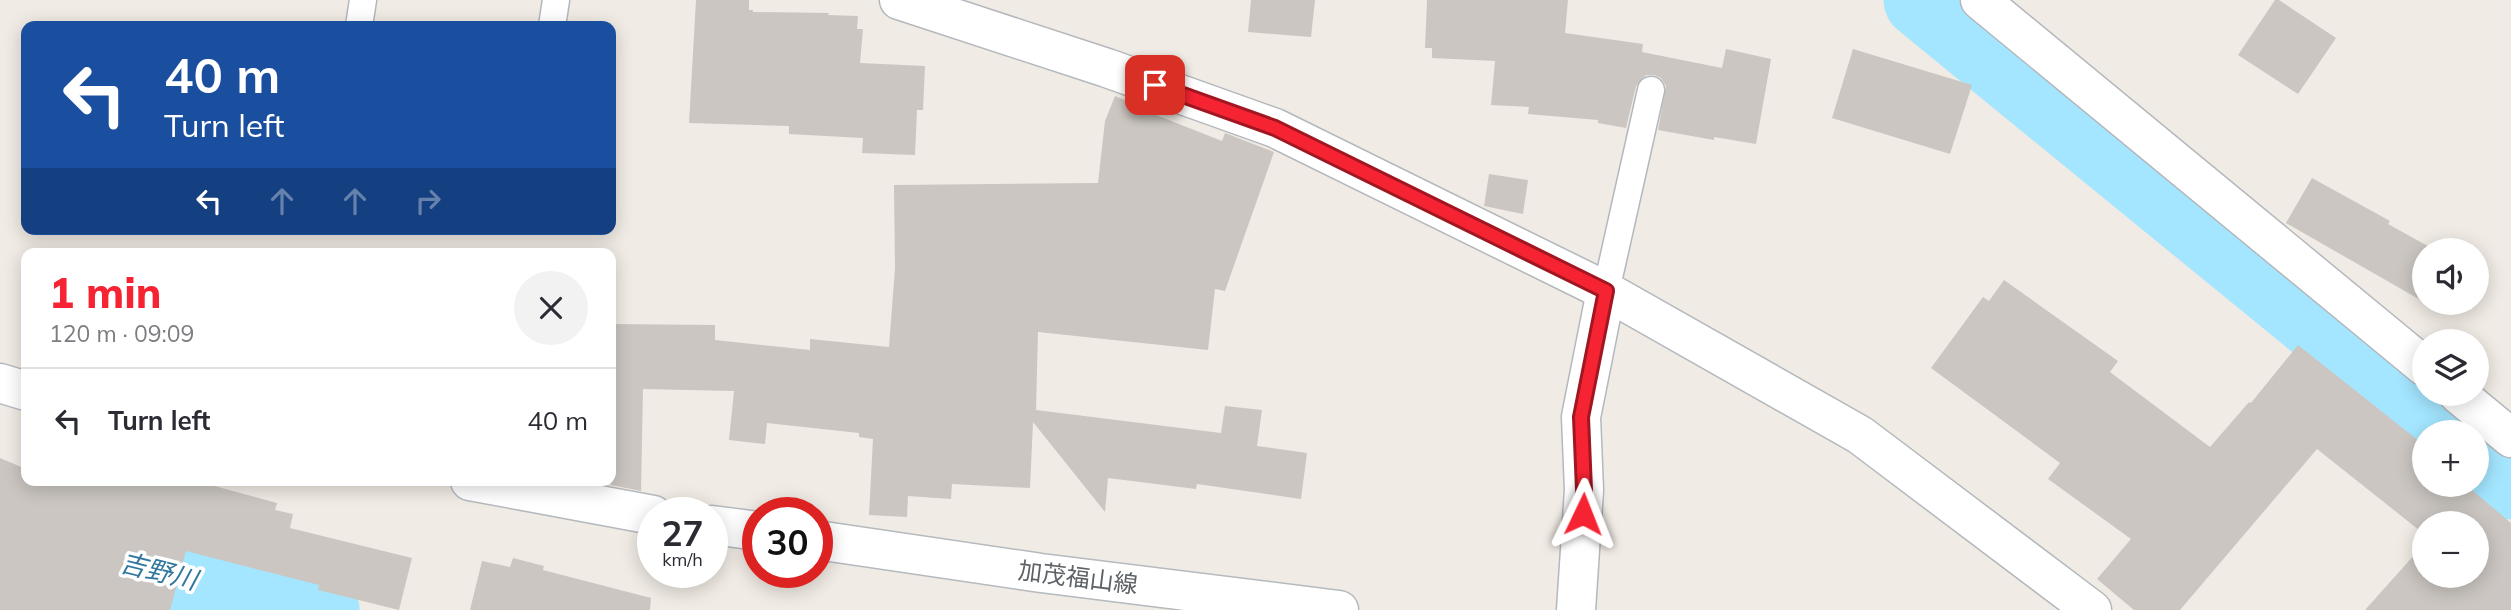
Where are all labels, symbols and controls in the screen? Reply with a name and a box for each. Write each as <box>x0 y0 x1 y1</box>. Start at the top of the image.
text: 40 m <box>164 44 280 105</box>
icon: left <box>49 49 140 140</box>
pin <box>1125 55 1185 115</box>
icon: arrive <box>1136 66 1174 104</box>
text: Turn left <box>164 105 284 145</box>
icon: left <box>190 182 228 220</box>
icon: ahead <box>263 182 301 220</box>
icon: ahead <box>336 182 374 220</box>
icon: right <box>409 182 447 220</box>
map controls <box>2412 238 2489 588</box>
button: sound <box>2412 238 2489 315</box>
text: 1 min <box>49 266 162 319</box>
button: close <box>514 271 588 345</box>
text: 120 m · 09:09 <box>49 319 194 348</box>
button: layers <box>2412 329 2489 406</box>
icon: left <box>49 402 87 440</box>
text: Turn left <box>108 404 210 437</box>
text: 40 m <box>527 404 588 437</box>
button: + <box>2412 420 2489 497</box>
position arrow <box>1546 477 1620 551</box>
speed limit sign: 30 <box>742 497 833 588</box>
text: 27 <box>661 511 704 555</box>
button: − <box>2412 511 2489 588</box>
water label: 吉野川 <box>117 546 204 597</box>
text: km/h <box>662 548 703 571</box>
street label: 加茂福山線 <box>1017 555 1139 599</box>

